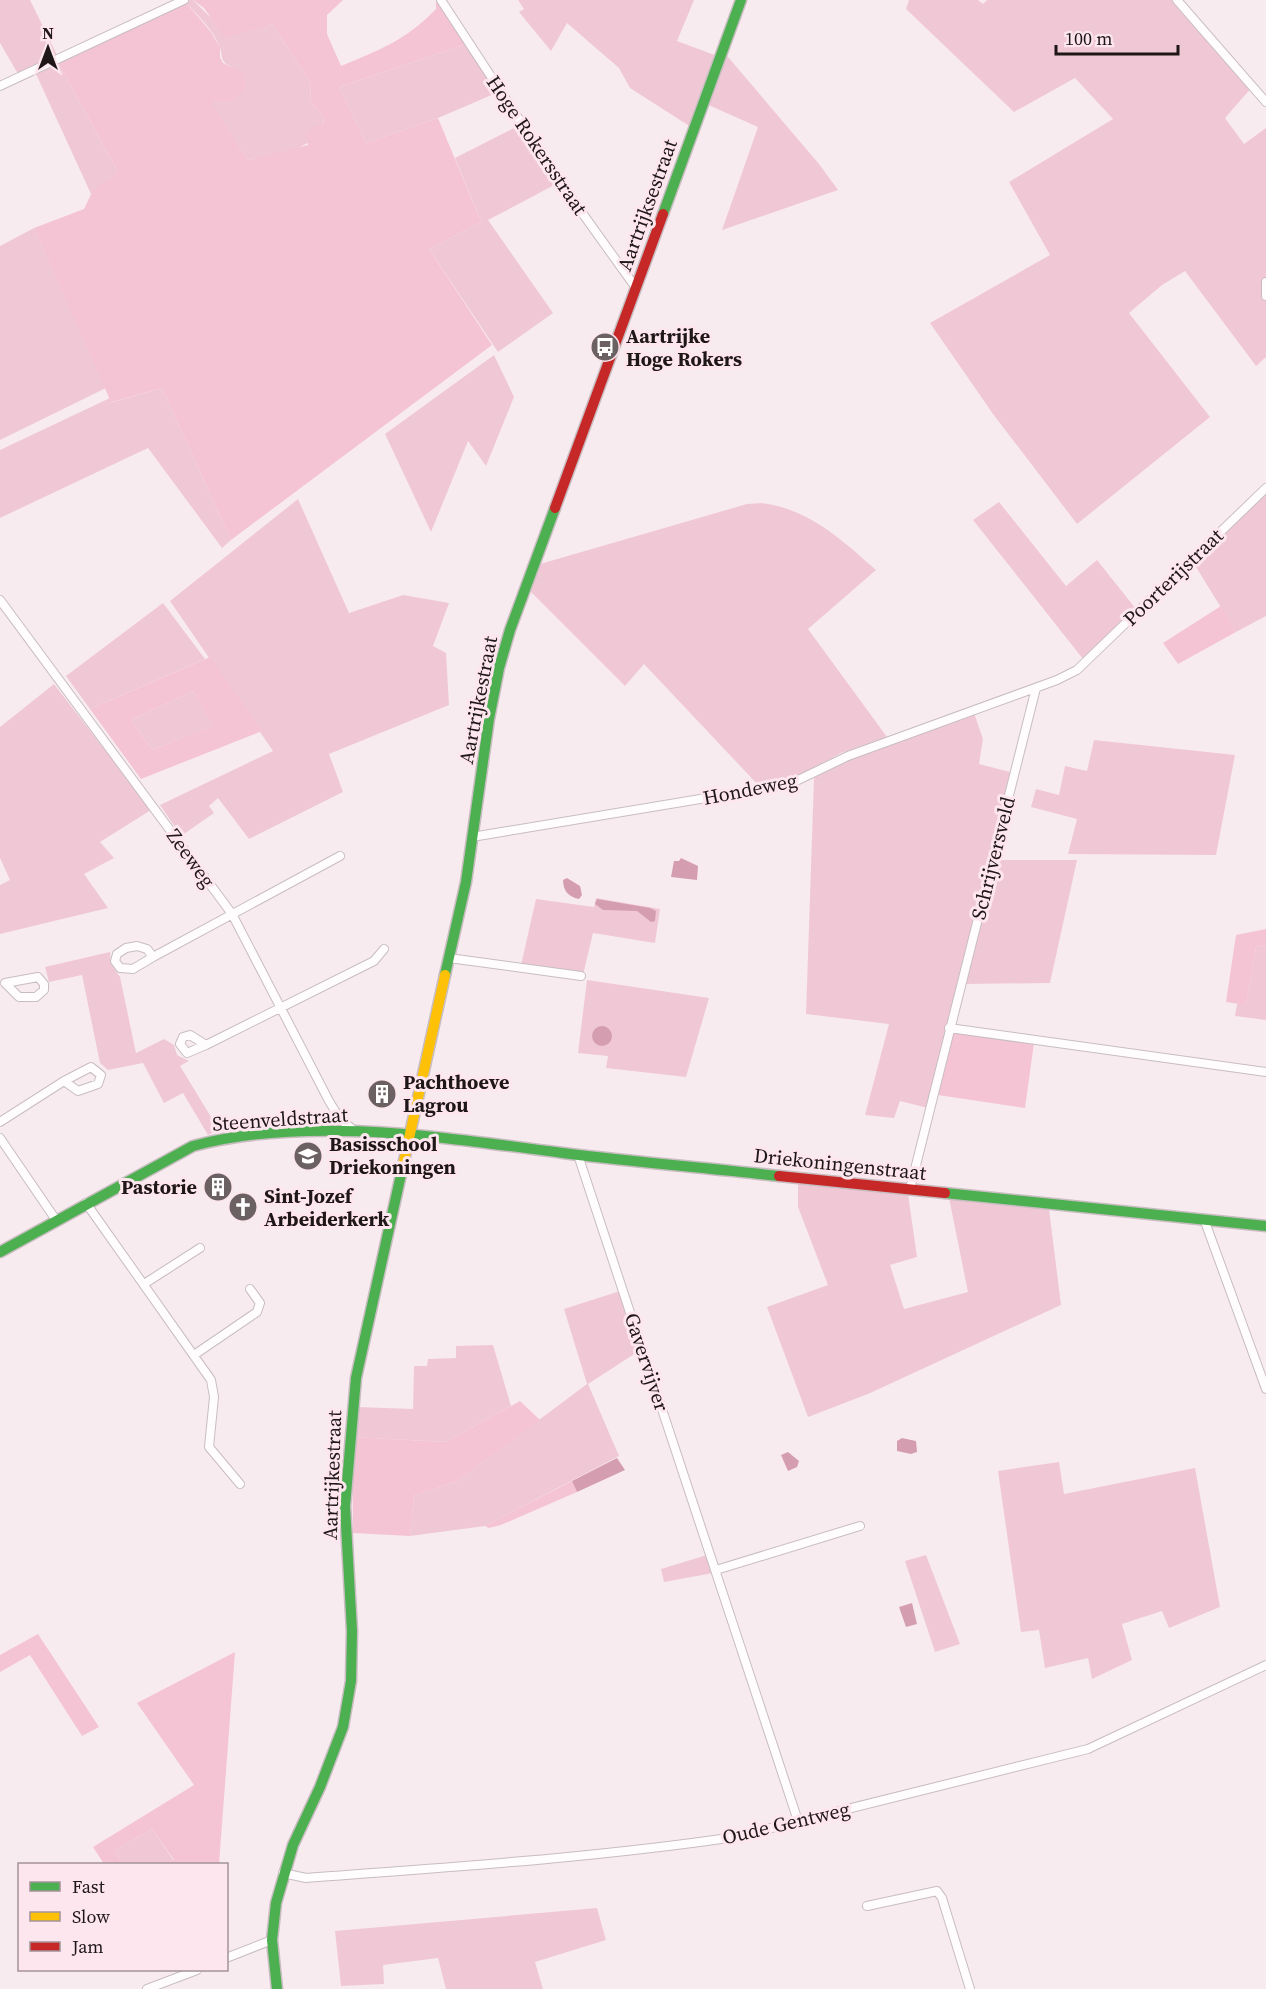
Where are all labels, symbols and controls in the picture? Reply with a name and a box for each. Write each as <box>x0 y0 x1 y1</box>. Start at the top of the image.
north arrow <box>18 18 78 78</box>
scale bar <box>1056 18 1178 56</box>
text: N <box>42 22 54 44</box>
text: 100 m <box>1065 26 1112 51</box>
street label: Hoge Rokersstraat <box>480 70 594 221</box>
street label: Aartrijksestraat <box>610 135 684 275</box>
place label: Aartrijke Hoge Rokers <box>626 322 742 373</box>
bus stop icon: Aartrijke Hoge Rokers <box>589 331 621 363</box>
street label: Poorterijstraat <box>1117 522 1230 632</box>
street label: Aartrijkestraat <box>452 633 504 766</box>
street label: Hondeweg <box>701 766 799 812</box>
street label: Schrijversveld <box>964 793 1022 922</box>
street label: Zeeweg <box>160 823 222 893</box>
place label: Pachthoeve Lagrou <box>403 1068 509 1119</box>
building icon: Pachthoeve Lagrou <box>366 1078 398 1110</box>
street label: Steenveldstraat <box>211 1100 349 1138</box>
place label: Basisschool Driekoningen <box>329 1130 456 1181</box>
school or university icon: Basisschool Driekoningen <box>292 1140 324 1172</box>
street label: Driekoningenstraat <box>752 1141 928 1187</box>
building icon: Pastorie <box>202 1171 234 1203</box>
place label: Pastorie <box>121 1173 197 1201</box>
place label: Sint-Jozef Arbeiderkerk <box>264 1182 389 1233</box>
church icon: Sint-Jozef Arbeiderkerk <box>227 1191 259 1223</box>
street label: Gavervijver <box>618 1309 676 1415</box>
street label: Aartrijkestraat <box>316 1409 348 1540</box>
street label: Oude Gentweg <box>720 1795 852 1851</box>
legend <box>18 1863 228 1971</box>
text: Fast <box>72 1874 105 1899</box>
text: Slow <box>72 1904 110 1929</box>
text: Jam <box>71 1934 104 1959</box>

